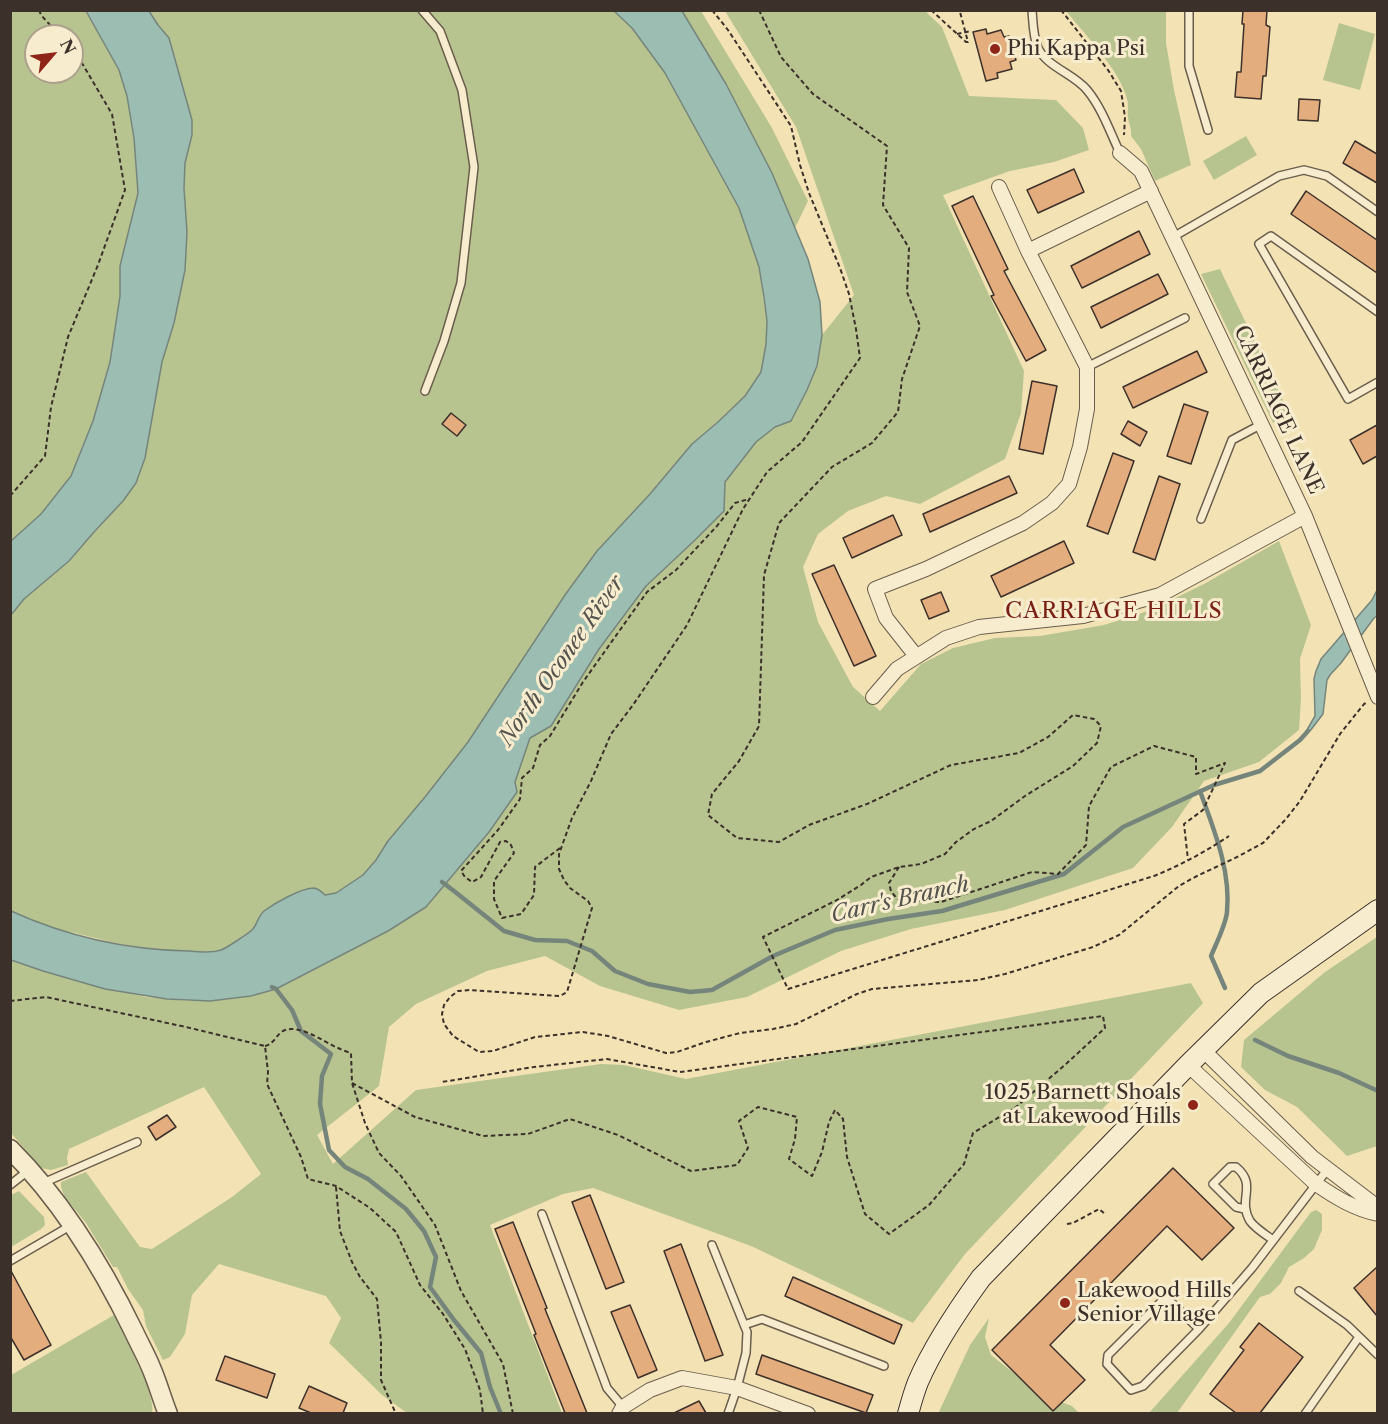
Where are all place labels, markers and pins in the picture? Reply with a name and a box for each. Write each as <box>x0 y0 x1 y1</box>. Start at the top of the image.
place label: Phi Kappa Psi <box>1007 36 1145 62</box>
marker: Phi Kappa Psi <box>988 42 1002 56</box>
place label: 1025 Barnett Shoals at Lakewood Hills <box>985 1080 1181 1130</box>
marker: 1025 Barnett Shoals at Lakewood Hills <box>1186 1098 1200 1112</box>
place label: Lakewood Hills Senior Village <box>1077 1278 1232 1328</box>
marker: Lakewood Hills Senior Village <box>1058 1296 1072 1310</box>

